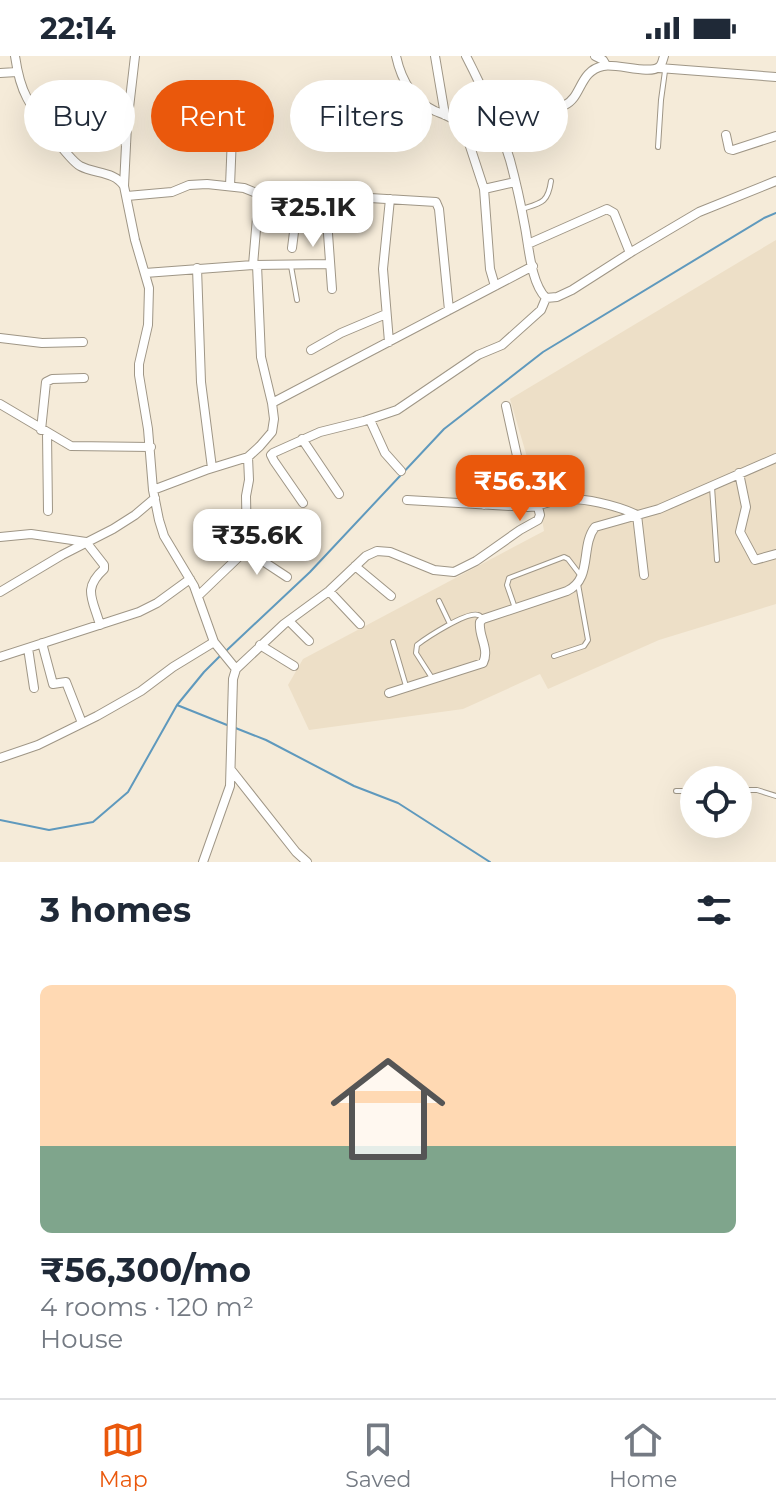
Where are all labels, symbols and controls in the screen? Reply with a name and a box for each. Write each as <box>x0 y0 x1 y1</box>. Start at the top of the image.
text: 22:14 <box>40 10 116 47</box>
chip: Buy <box>24 80 135 152</box>
chip: Rent <box>151 80 274 152</box>
chip: Filters <box>290 80 432 152</box>
chip: New <box>448 80 568 152</box>
pin: ₹25.1K <box>248 181 378 249</box>
text: ₹25.1K <box>270 191 356 223</box>
pin: ₹56.3K <box>455 455 585 523</box>
text: ₹56.3K <box>474 465 566 497</box>
pin: ₹35.6K <box>192 509 322 577</box>
text: ₹35.6K <box>211 519 303 551</box>
map controls <box>680 766 752 838</box>
button: locate <box>680 766 752 838</box>
icon: filters <box>692 888 736 932</box>
text: 3 homes <box>40 889 191 931</box>
icon: home <box>316 1037 460 1181</box>
text: ₹56,300/mo <box>40 1249 251 1291</box>
text: 4 rooms · 120 m² <box>40 1291 254 1323</box>
text: House <box>40 1323 123 1355</box>
tab: Map <box>99 1418 148 1493</box>
tab: Saved <box>345 1418 411 1493</box>
tab: Home <box>609 1418 677 1493</box>

